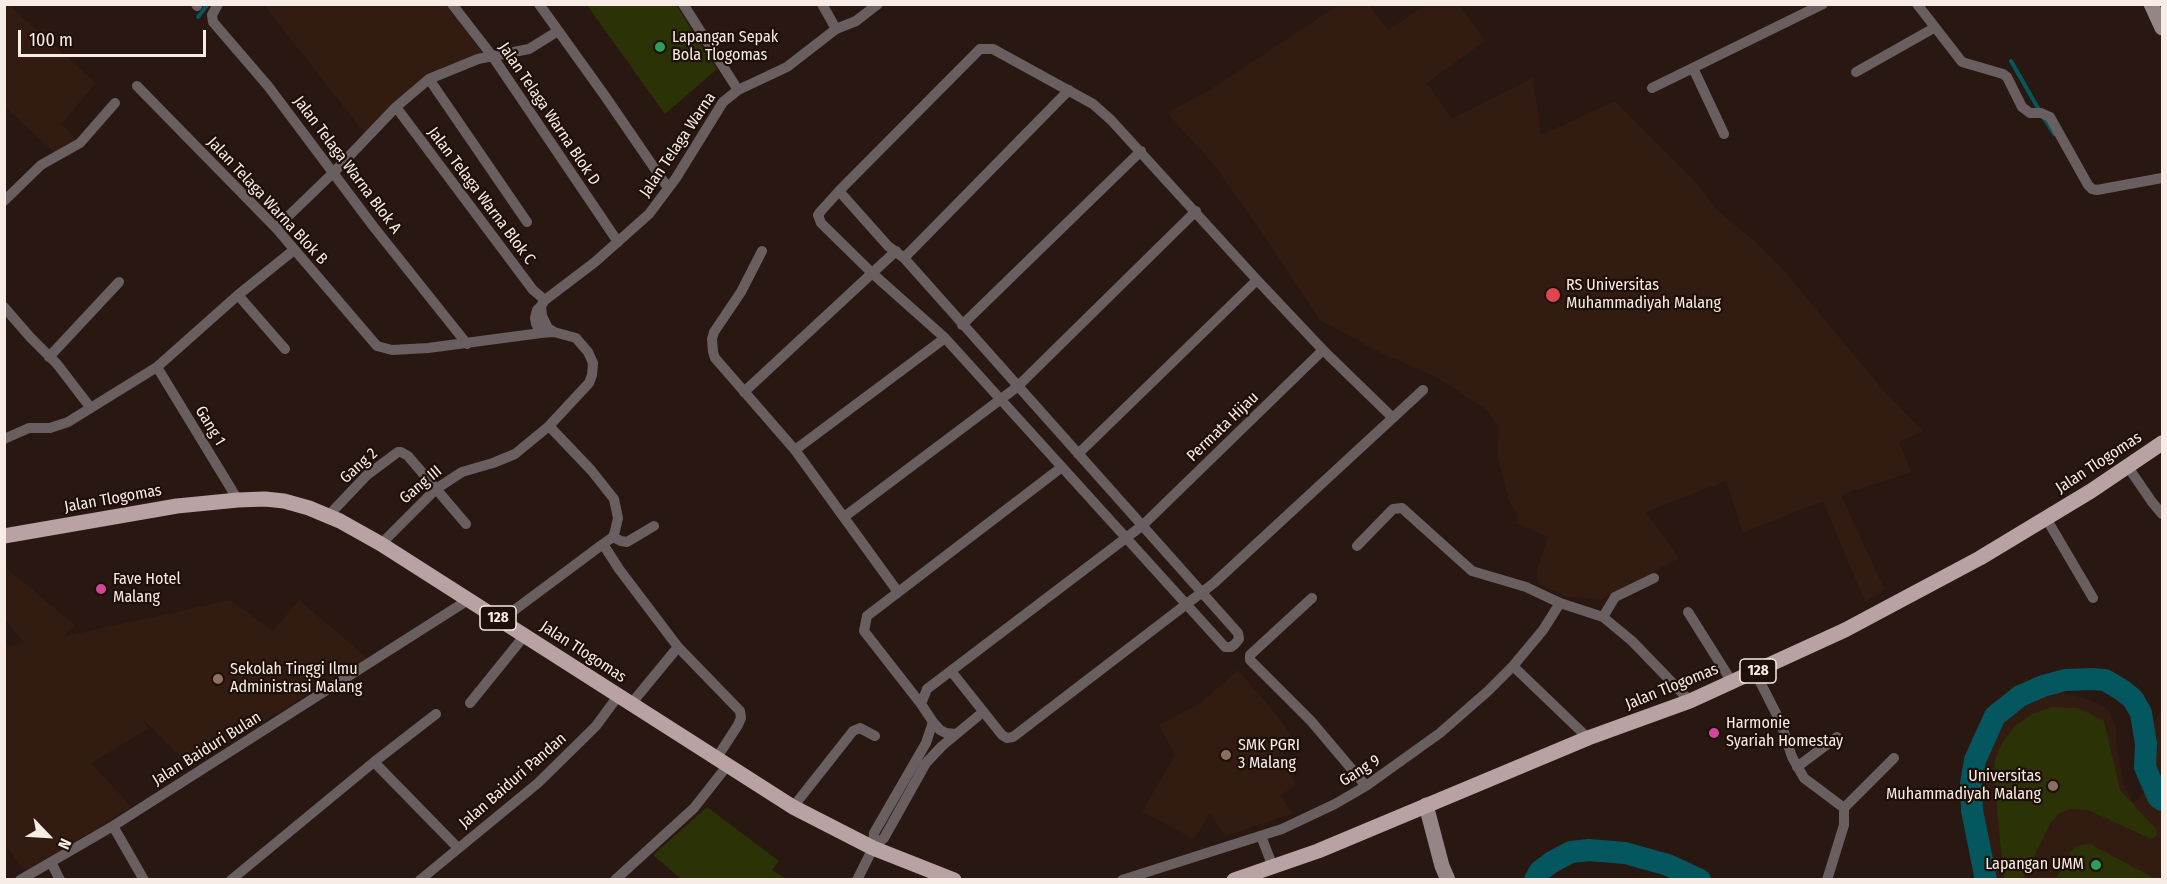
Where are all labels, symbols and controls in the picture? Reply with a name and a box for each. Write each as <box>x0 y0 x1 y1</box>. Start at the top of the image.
scale bar <box>21 18 208 56</box>
place label: Lapangan Sepak Bola Tlogomas <box>672 28 778 66</box>
text: 100 m <box>29 29 73 51</box>
street label: Jalan Telaga Warna Blok D <box>494 39 604 189</box>
marker: Lapangan Sepak Bola Tlogomas <box>653 40 667 54</box>
street label: Jalan Telaga Warna <box>636 89 720 201</box>
street label: Jalan Telaga Warna Blok A <box>289 92 405 238</box>
street label: Jalan Telaga Warna Blok C <box>423 124 539 268</box>
street label: Jalan Telaga Warna Blok B <box>203 133 331 269</box>
place label: RS Universitas Muhammadiyah Malang <box>1566 276 1721 314</box>
marker: RS Universitas Muhammadiyah Malang <box>1544 286 1562 304</box>
street label: Permata Hijau <box>1183 388 1263 466</box>
street label: Gang 1 <box>191 403 229 449</box>
street label: Jalan Tlogomas <box>2052 428 2146 498</box>
street label: Gang 2 <box>336 444 382 488</box>
street label: Gang III <box>396 462 446 508</box>
street label: Jalan Tlogomas <box>63 481 163 517</box>
place label: Fave Hotel Malang <box>113 570 181 608</box>
marker: Fave Hotel Malang <box>94 582 108 596</box>
road number: 128 <box>480 606 516 630</box>
street label: Jalan Tlogomas <box>536 617 630 687</box>
road number: 128 <box>1740 659 1776 683</box>
place label: Sekolah Tinggi Ilmu Administrasi Malang <box>230 660 362 698</box>
street label: Jalan Tlogomas <box>1623 660 1721 714</box>
marker: Sekolah Tinggi Ilmu Administrasi Malang <box>211 672 225 686</box>
street label: Jalan Baiduri Bulan <box>149 708 265 790</box>
place label: Harmonie Syariah Homestay <box>1726 714 1843 752</box>
marker: Harmonie Syariah Homestay <box>1707 726 1721 740</box>
street label: Jalan Baiduri Pandan <box>455 729 571 833</box>
place label: SMK PGRI 3 Malang <box>1238 736 1300 774</box>
marker: SMK PGRI 3 Malang <box>1219 748 1233 762</box>
street label: Gang 9 <box>1336 751 1384 791</box>
place label: Universitas Muhammadiyah Malang <box>1886 767 2041 805</box>
marker: Universitas Muhammadiyah Malang <box>2046 779 2060 793</box>
north arrow <box>18 806 78 866</box>
text: N <box>54 835 75 852</box>
place label: Lapangan UMM <box>1985 855 2084 875</box>
marker: Lapangan UMM <box>2089 858 2103 872</box>

